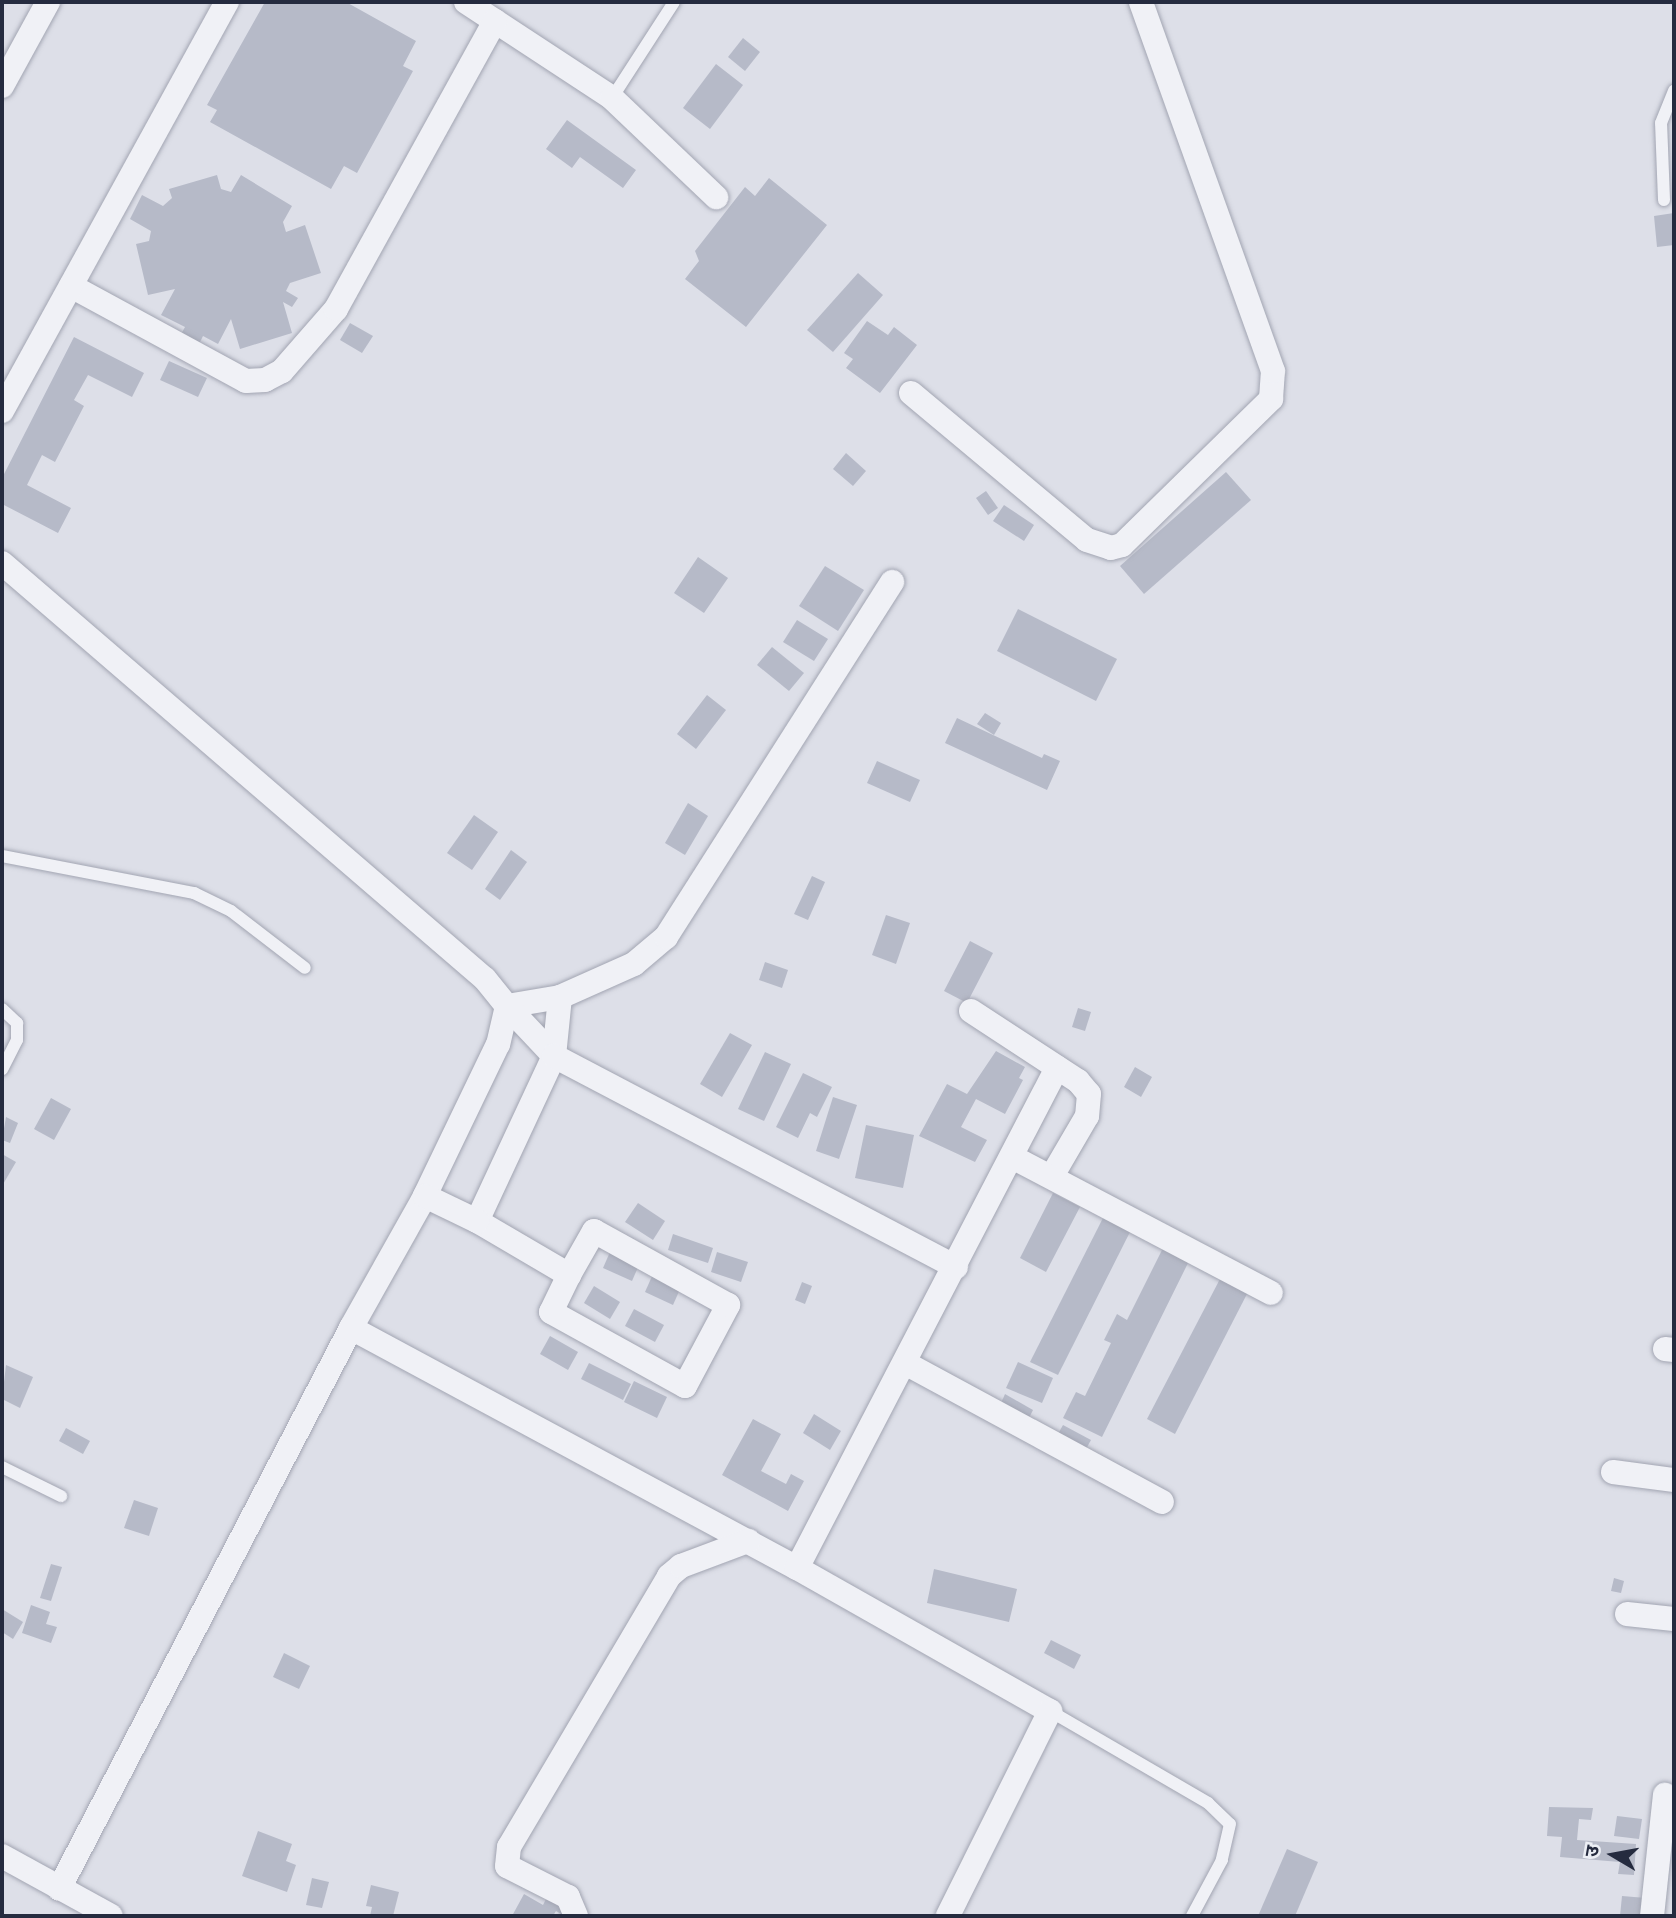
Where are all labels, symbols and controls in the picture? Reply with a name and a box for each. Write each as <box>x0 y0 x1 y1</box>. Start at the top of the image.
north arrow <box>1578 1820 1648 1890</box>
text: उ <box>1581 1844 1604 1859</box>

